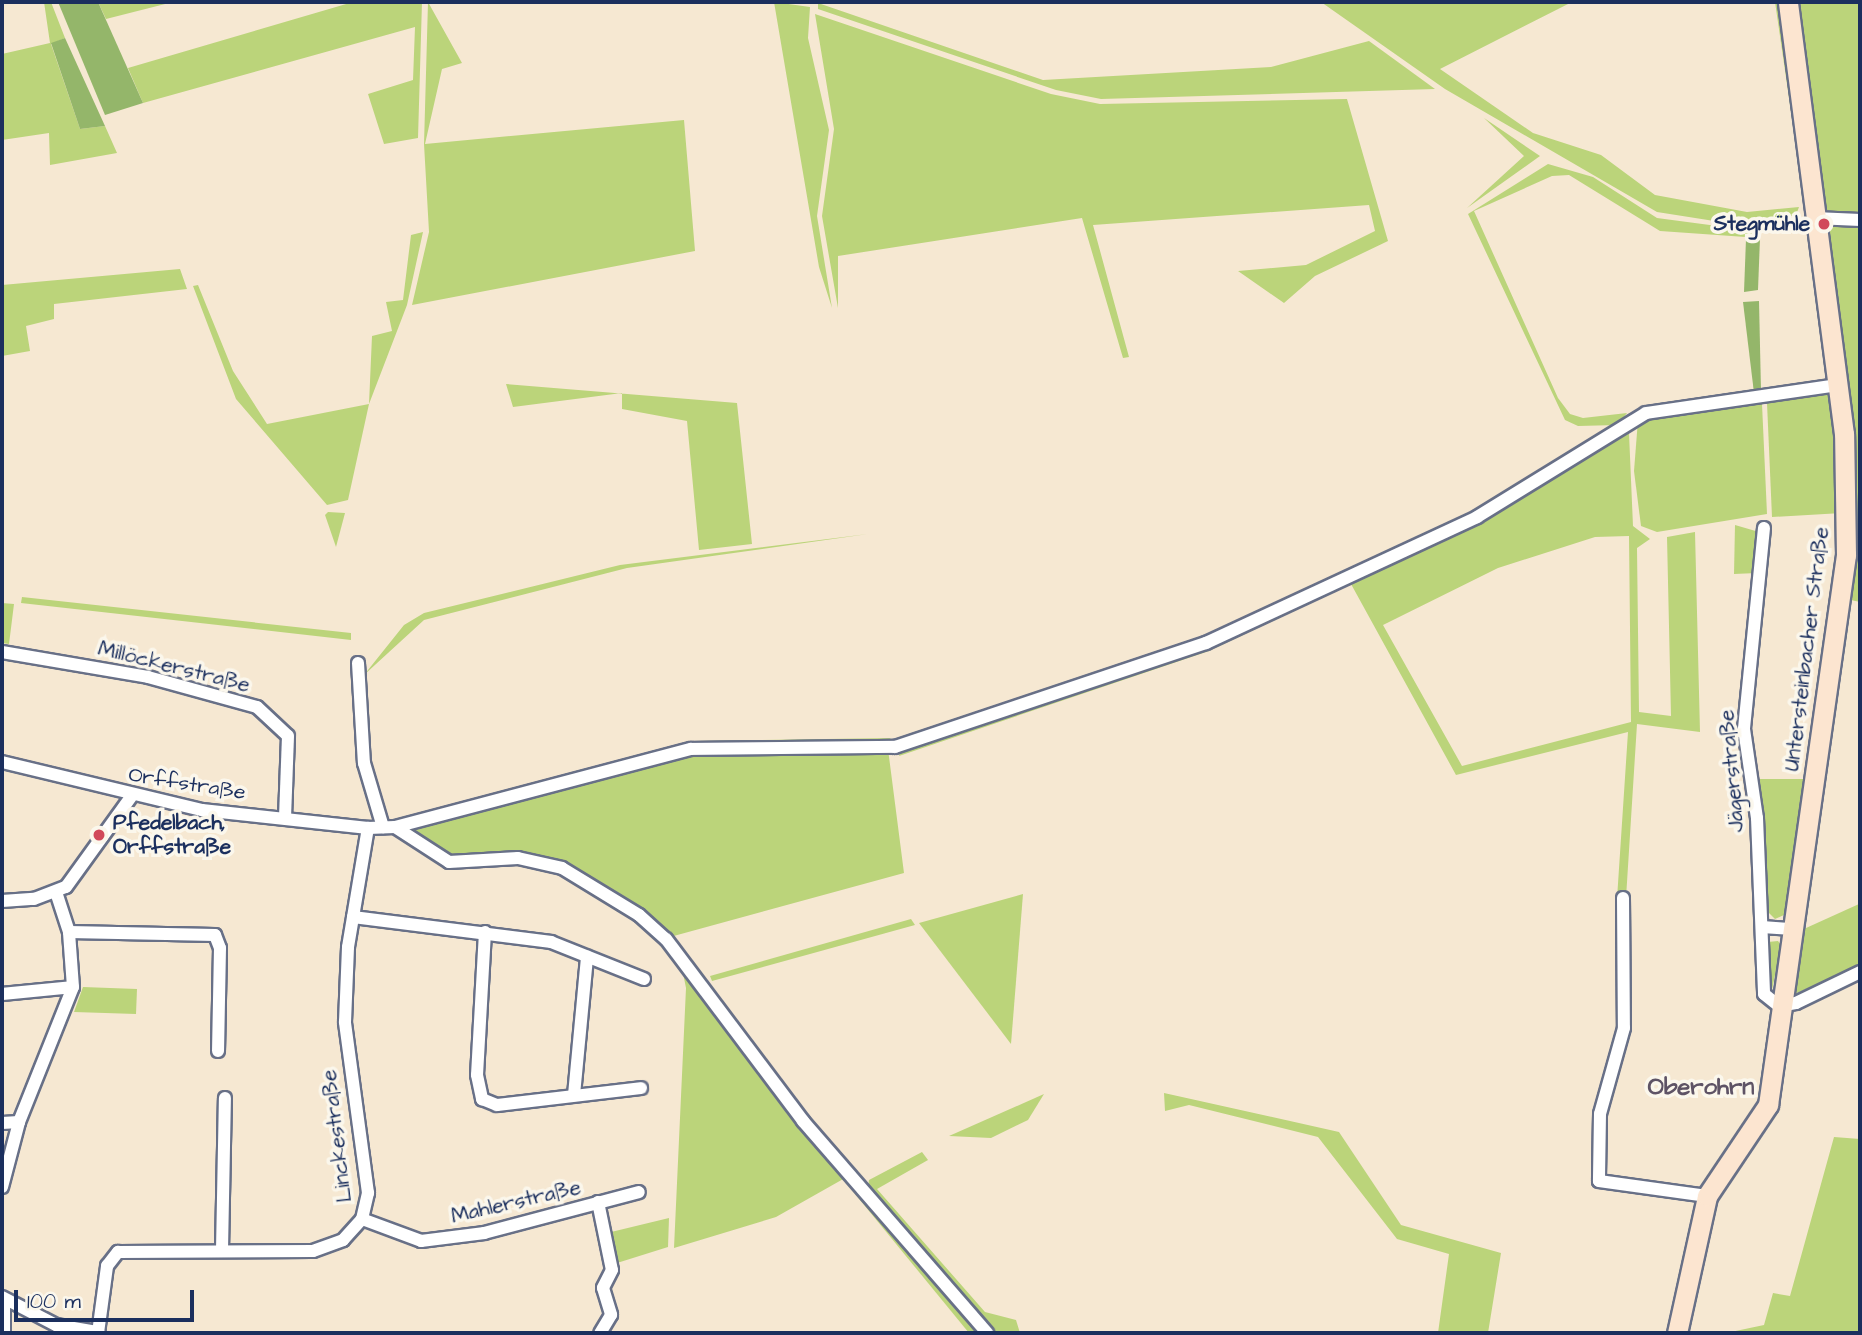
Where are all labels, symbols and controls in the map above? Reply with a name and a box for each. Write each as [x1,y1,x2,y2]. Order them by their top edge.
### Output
place label: Stegmühle [1714,211,1810,237]
marker: Stegmühle [1816,216,1832,232]
street label: Untersteinbacher Straße [1780,525,1834,773]
street label: Millöckerstraße [95,636,253,698]
street label: Jägerstraße [1714,709,1750,833]
street label: Orffstraße [127,762,247,806]
place label: Pfedelbach, Orffstraße [113,810,231,860]
marker: Pfedelbach, Orffstraße [91,827,107,843]
street label: Linckestraße [316,1068,358,1204]
district label: Oberohrn [1648,1074,1754,1102]
street label: Mahlerstraße [449,1175,583,1229]
scale bar [18,1276,198,1320]
text: 100 m [27,1287,81,1316]

